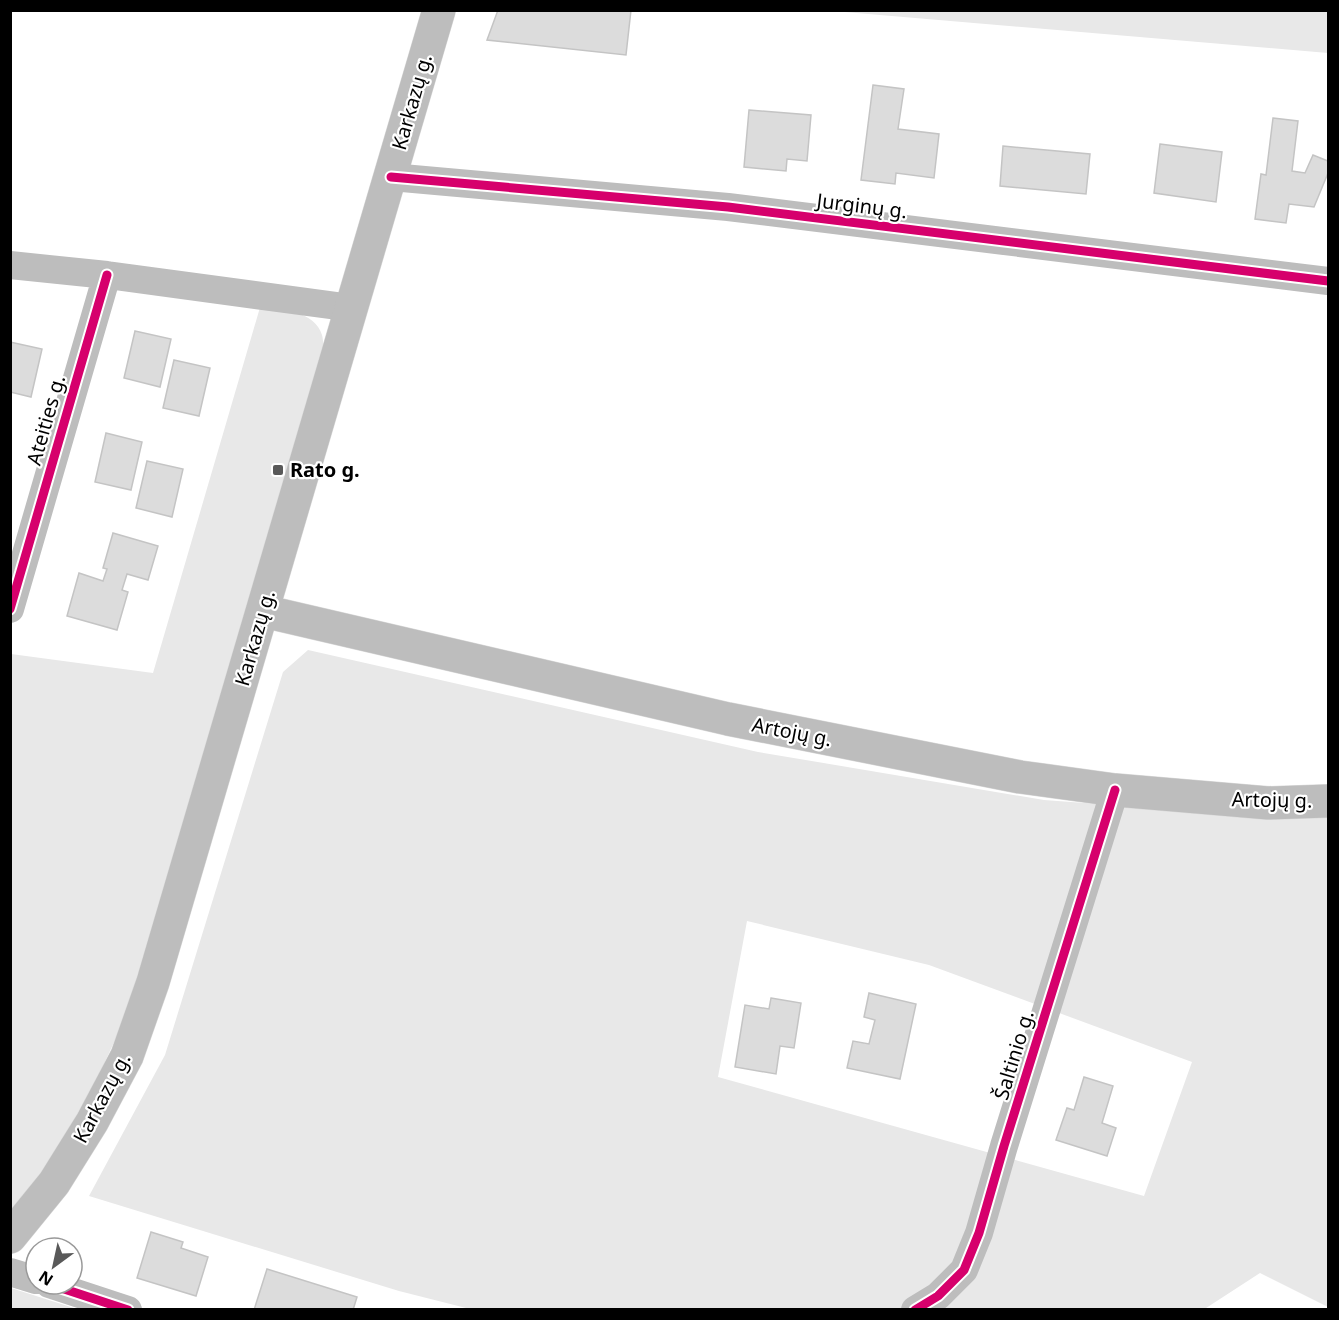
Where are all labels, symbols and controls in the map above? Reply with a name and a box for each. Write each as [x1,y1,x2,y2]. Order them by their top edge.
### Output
street label: Karkazų g. [385,51,438,153]
street label: Jurginų g. [813,186,909,224]
street label: Ateities g. [20,372,71,468]
place label: Rato g. [290,456,360,483]
marker: Rato g. [271,463,285,477]
street label: Karkazų g. [228,587,281,689]
street label: Artojų g. [750,711,834,752]
street label: Artojų g. [1231,785,1313,814]
street label: Šaltinio g. [987,1007,1040,1103]
street label: Karkazų g. [67,1048,137,1148]
north arrow [24,1236,84,1296]
text: N [34,1266,57,1291]

